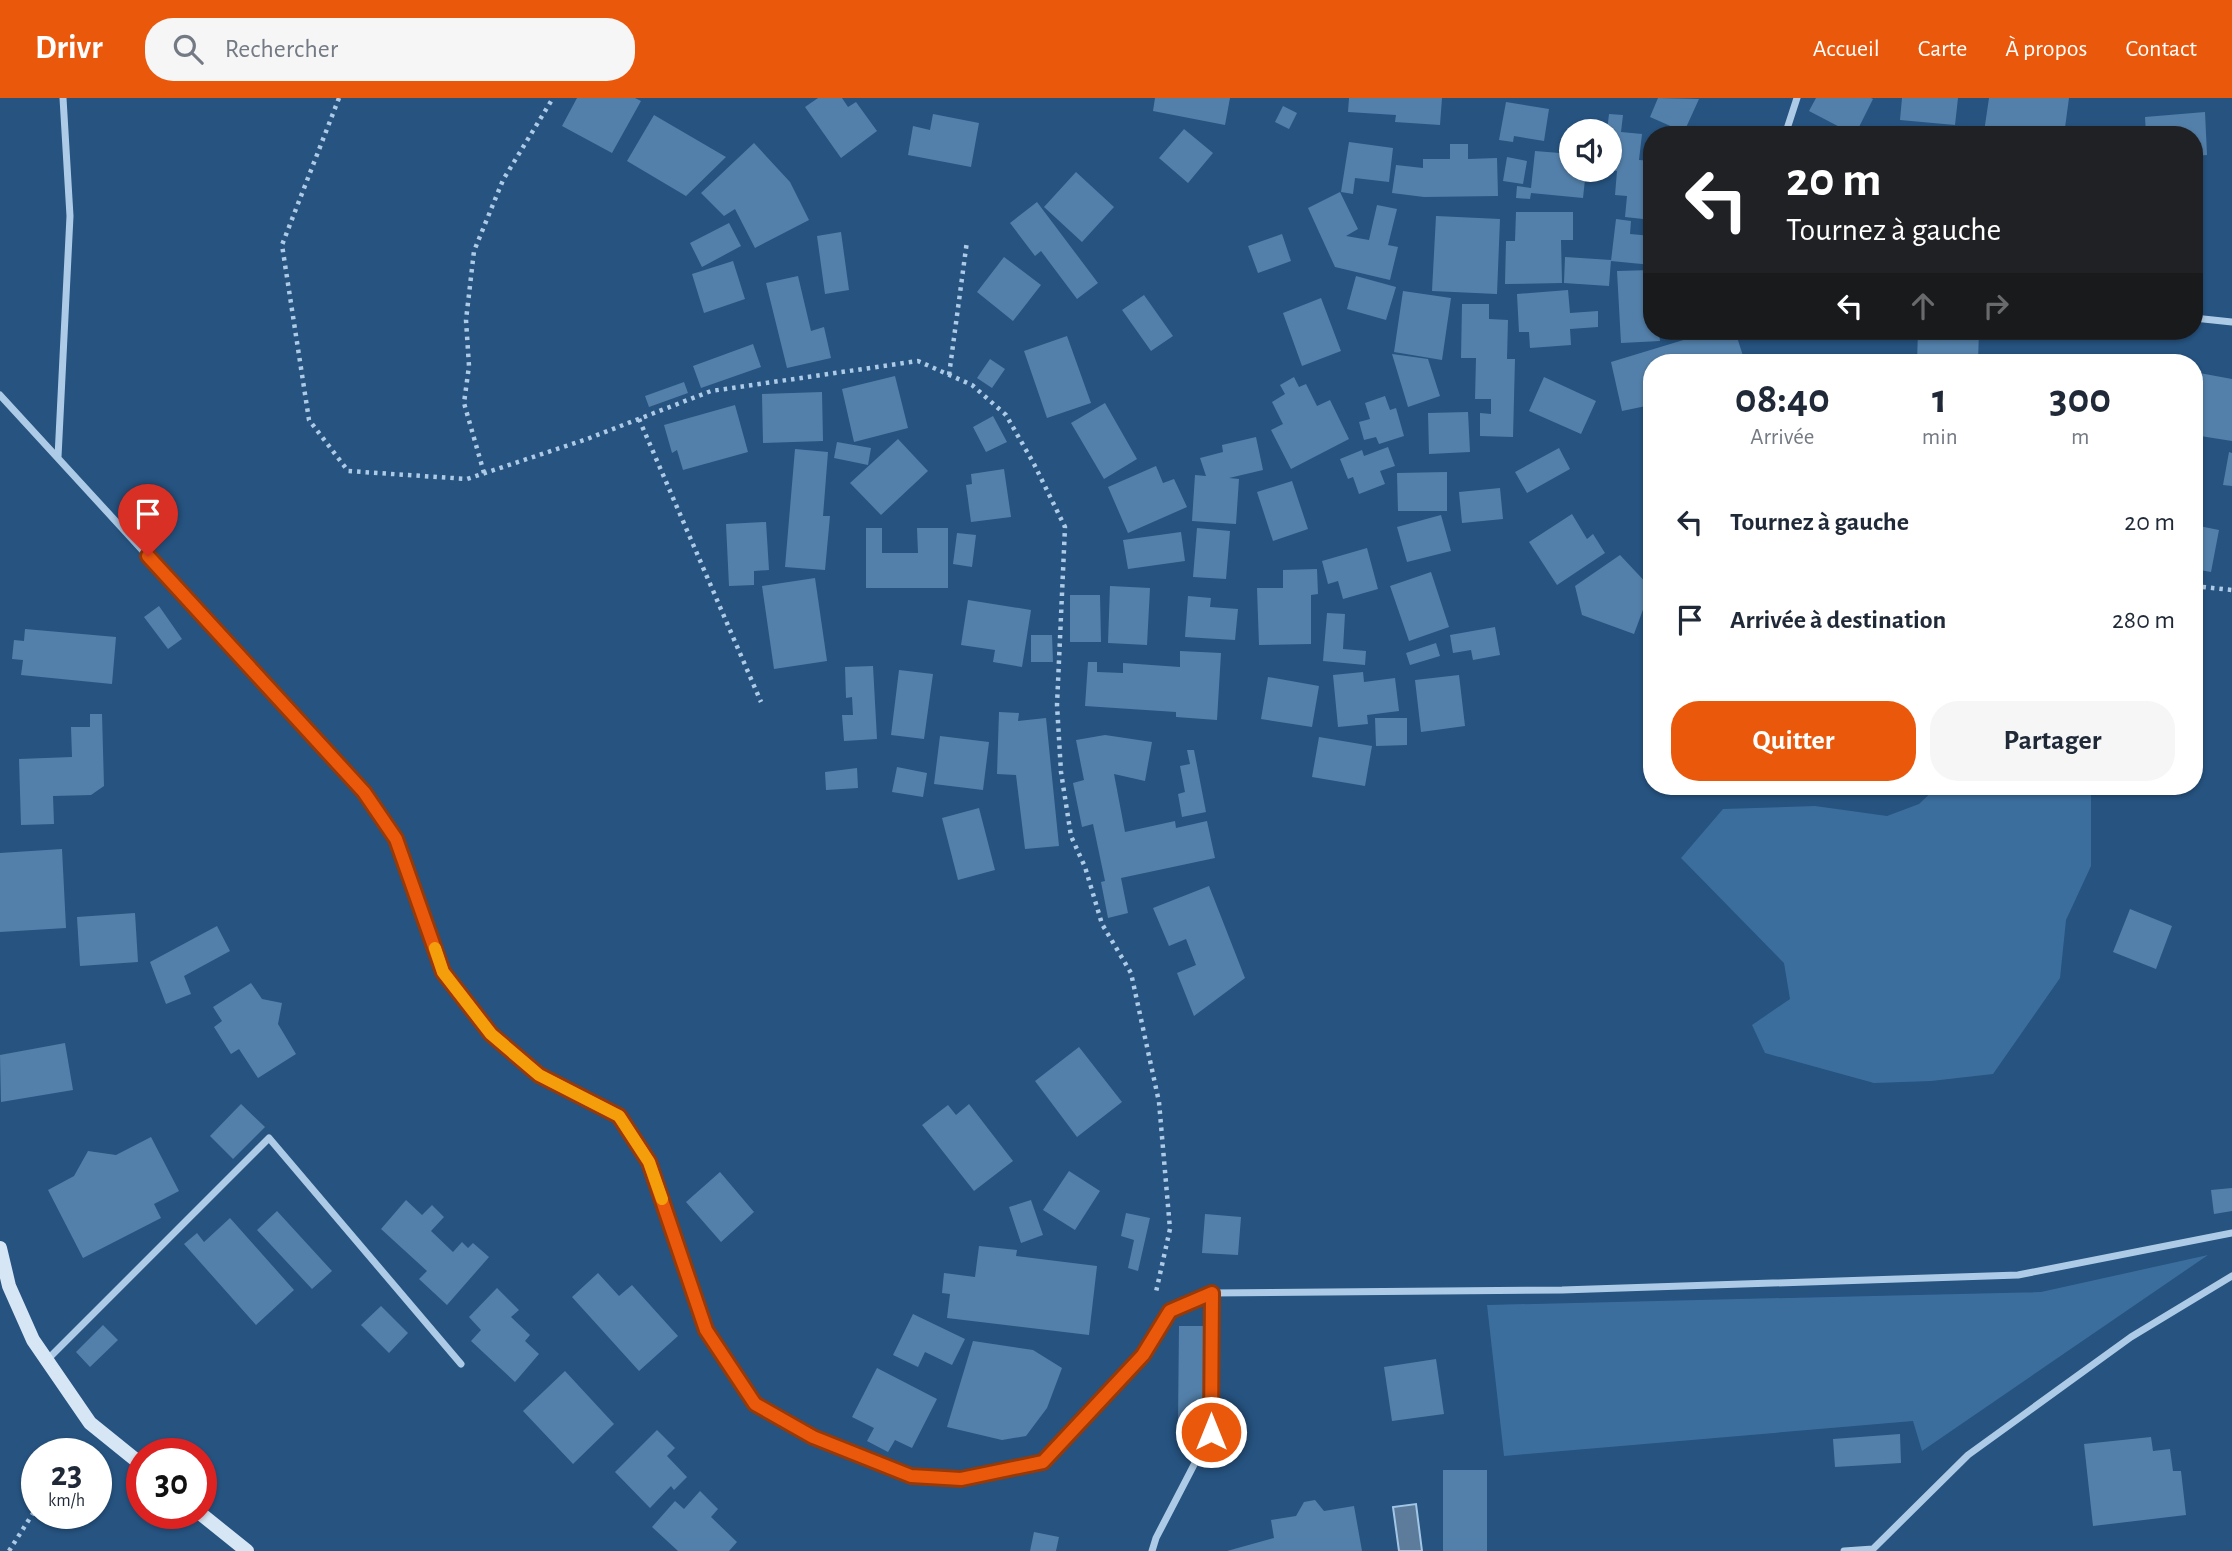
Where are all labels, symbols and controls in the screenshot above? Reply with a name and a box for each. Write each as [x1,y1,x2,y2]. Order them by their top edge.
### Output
search box [145,18,635,81]
icon: search [169,30,207,68]
text: Drivr [35,32,103,65]
text: Rechercher [225,36,338,62]
text: Accueil [1813,37,1880,61]
text: Carte [1918,37,1967,61]
text: À propos [2005,37,2087,61]
text: Contact [2125,37,2197,61]
map controls [1559,119,1622,182]
button: sound [1559,119,1622,182]
icon: left [1671,154,1762,245]
text: 20 m [1786,156,1882,205]
text: Tournez à gauche [1786,214,2001,246]
icon: left [1831,287,1869,325]
icon: ahead [1904,287,1942,325]
icon: right [1977,287,2015,325]
text: 08:40 [1735,378,1830,420]
text: 1 [1932,378,1947,420]
text: 300 [2049,378,2111,420]
text: Arrivée [1750,426,1814,449]
text: min [1922,426,1958,449]
text: m [2071,426,2090,449]
pin [118,484,178,556]
icon: arrive [129,495,167,533]
icon: left [1671,503,1709,541]
text: Tournez à gauche [1730,509,1909,535]
text: 20 m [2124,509,2175,535]
icon: arrive [1671,601,1709,639]
text: Arrivée à destination [1730,607,1946,633]
text: 280 m [2112,607,2175,633]
button: Quitter [1671,701,1916,781]
button: Partager [1930,701,2175,781]
position arrow [1174,1395,1248,1469]
speed limit sign: 30 [126,1438,217,1529]
text: 23 [51,1457,82,1492]
text: km/h [48,1492,85,1510]

